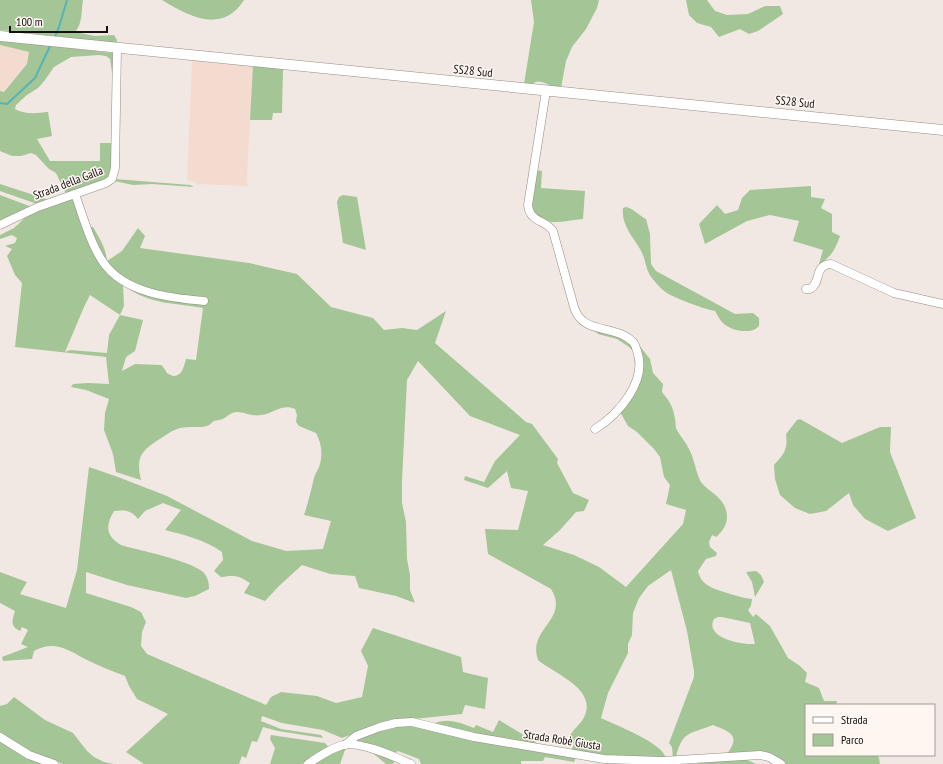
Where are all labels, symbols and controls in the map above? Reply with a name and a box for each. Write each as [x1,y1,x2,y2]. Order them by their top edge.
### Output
scale bar [10,8,107,34]
text: 100 m [16,14,43,29]
street label: SS28 Sud [453,61,493,80]
street label: SS28 Sud [775,92,815,111]
street label: Strada della Galla [31,162,105,203]
legend [805,704,935,756]
text: Strada [841,712,868,727]
street label: Strada Robè Giusta [522,726,602,753]
text: Parco [841,732,863,747]

